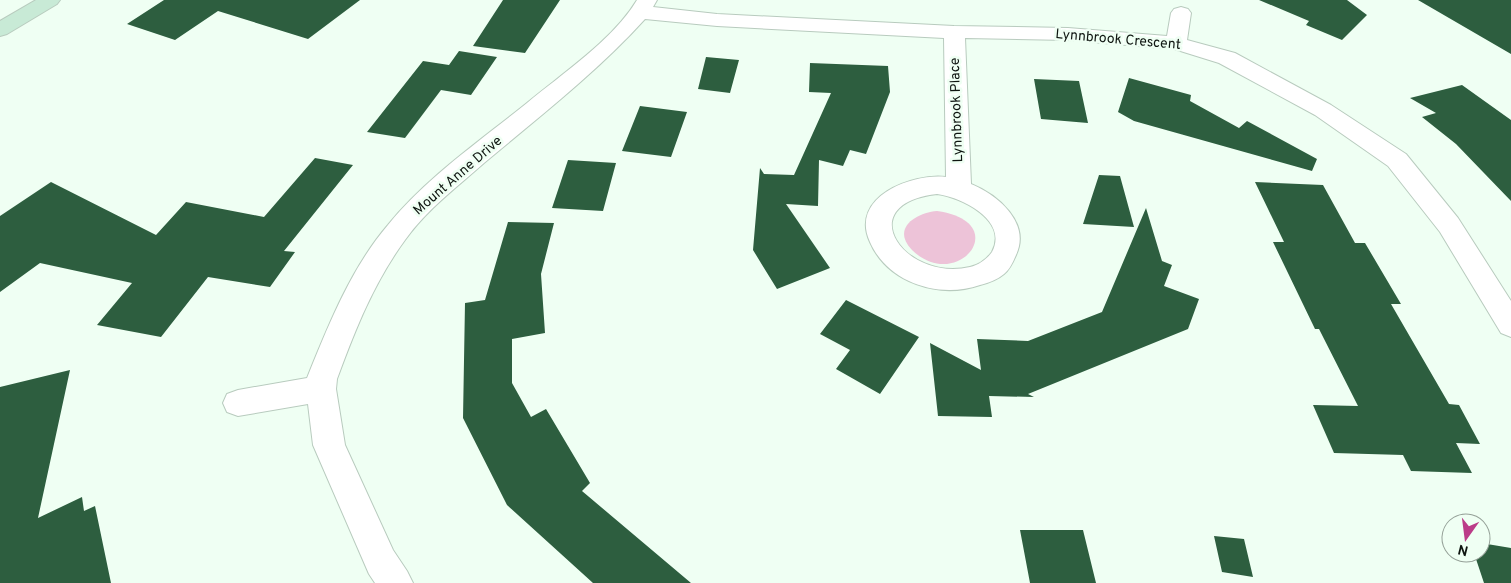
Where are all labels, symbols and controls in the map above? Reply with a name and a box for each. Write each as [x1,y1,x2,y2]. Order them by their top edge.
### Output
street label: Lynnbrook Crescent [1055,26,1181,54]
street label: Lynnbrook Place [947,57,967,163]
street label: Mount Anne Drive [410,133,506,219]
north arrow [1441,513,1491,563]
text: N [1456,540,1470,559]

